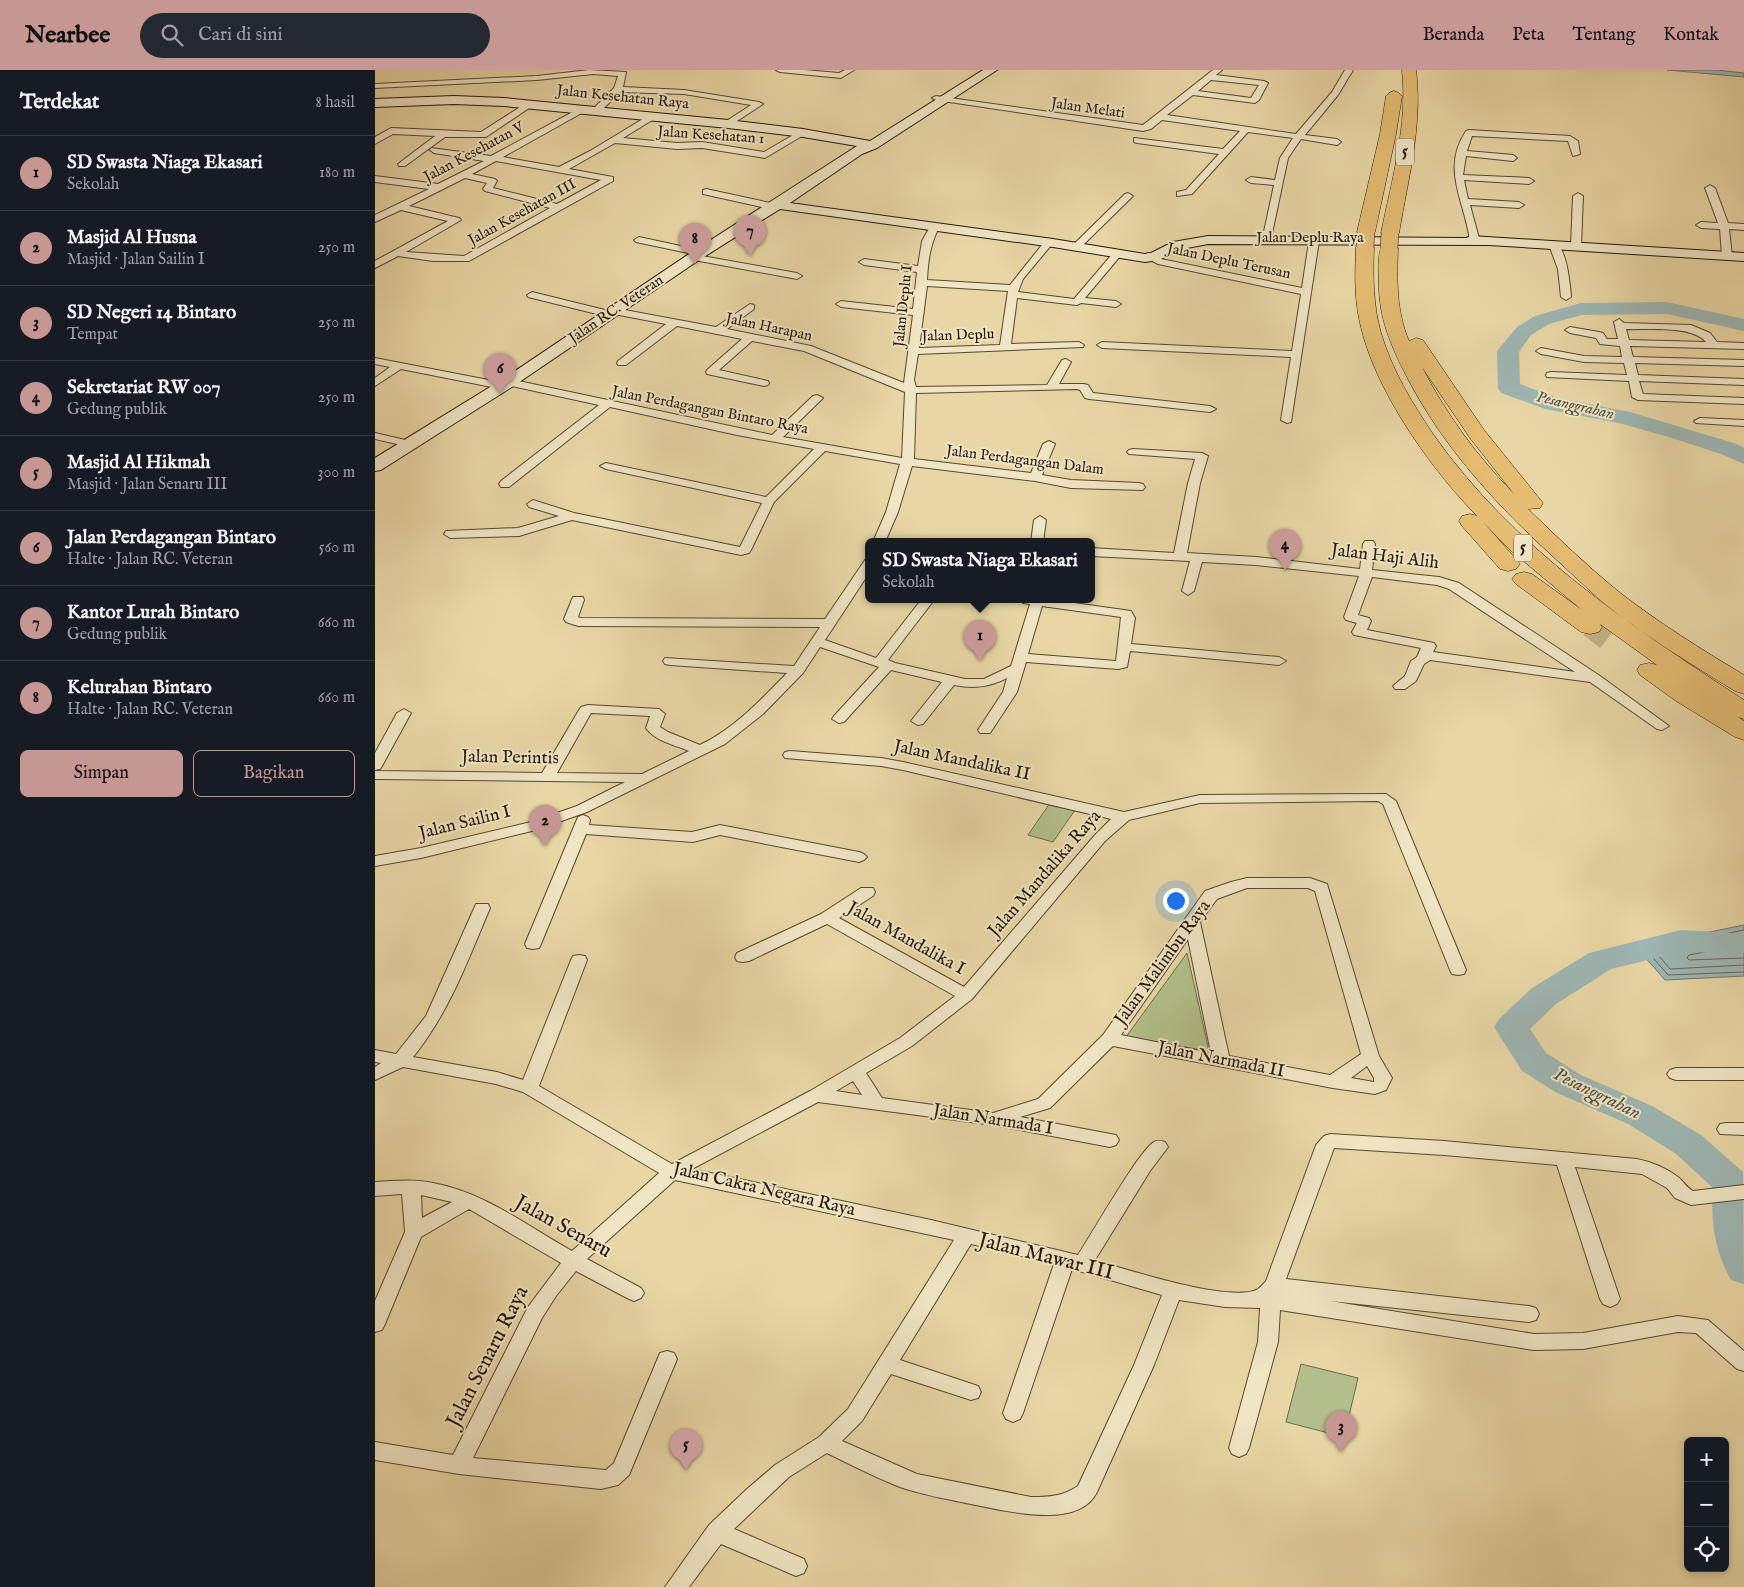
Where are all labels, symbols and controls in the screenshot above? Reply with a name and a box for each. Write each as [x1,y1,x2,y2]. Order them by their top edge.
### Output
search box [140,13,490,58]
text: Nearbee [25,20,110,51]
icon: search [158,21,186,49]
text: Cari di sini [198,23,283,47]
text: Beranda [1423,24,1484,47]
text: Peta [1512,24,1545,47]
text: Tentang [1573,24,1635,47]
text: Kontak [1663,24,1719,47]
street label: Jalan Kesehatan Raya [554,80,690,113]
text: Terdekat [20,89,99,116]
text: 8 hasil [316,93,355,113]
street label: Jalan Melati [1048,93,1126,123]
street label: Jalan Kesehatan V [419,117,529,187]
street label: Jalan Kesehatan 1 [655,122,765,148]
road number: 5 [1396,138,1414,165]
text: SD Swasta Niaga Ekasari [67,151,263,175]
text: 1 [33,163,39,183]
text: 180 m [319,163,355,183]
street label: Jalan Kesehatan III [463,174,580,251]
text: Sekolah [67,175,119,195]
pin: 7 [734,215,766,256]
pin: 8 [679,223,711,264]
text: Masjid Al Husna [67,226,197,250]
street label: Jalan Deplu Raya [1254,228,1364,247]
text: 2 [32,238,40,258]
text: 250 m [318,238,355,258]
street label: Jalan Deplu Terusan [1164,238,1292,283]
text: Masjid · Jalan Sailin I [67,250,205,270]
street label: Jalan Deplu I [889,263,917,350]
street label: Jalan RC. Veteran [563,270,667,349]
text: SD Negeri 14 Bintaro [67,301,236,325]
street label: Jalan Harapan [722,308,814,345]
text: 3 [33,313,39,333]
text: 250 m [318,313,355,333]
street label: Jalan Deplu [919,324,995,346]
text: Tempat [67,325,118,345]
pin: 6 [484,353,516,394]
text: Sekretariat RW 007 [67,376,220,400]
street label: Jalan Perdagangan Bintaro Raya [608,381,810,438]
water label: Pesanggrahan [1534,387,1616,425]
text: 4 [32,388,40,408]
text: 250 m [318,388,355,408]
text: Gedung publik [67,400,167,420]
street label: Jalan Perdagangan Dalam [943,441,1105,479]
text: Masjid Al Hikmah [67,451,210,475]
text: 5 [33,463,39,483]
text: 300 m [317,463,355,483]
text: Masjid · Jalan Senaru III [67,475,227,495]
text: Jalan Perdagangan Bintaro [67,526,276,550]
pin: 4 [1269,529,1301,570]
road number: 5 [1514,534,1532,562]
text: 6 [33,538,39,558]
text: 560 m [319,538,355,558]
popup [865,538,1095,603]
street label: Jalan Haji Alih [1328,539,1441,575]
text: SD Swasta Niaga Ekasari [882,549,1078,573]
text: Halte · Jalan RC. Veteran [67,550,233,570]
text: Sekolah [882,573,935,593]
text: Kantor Lurah Bintaro [67,601,239,625]
text: 7 [32,613,40,633]
text: 660 m [318,613,355,633]
pin: 1 [964,620,996,661]
text: Gedung publik [67,625,167,645]
text: Kelurahan Bintaro [67,676,212,700]
text: 8 [33,688,39,708]
text: 660 m [318,688,355,708]
text: Halte · Jalan RC. Veteran [67,700,233,720]
street label: Jalan Mandalika II [890,735,1033,787]
street label: Jalan Perintis [459,746,559,770]
button: Simpan [20,750,183,797]
button: Bagikan [193,750,355,797]
street label: Jalan Sailin I [415,800,513,846]
pin: 2 [529,805,561,846]
street label: Jalan Mandalika Raya [982,805,1107,944]
your location [1163,888,1189,914]
street label: Jalan Mandalika I [841,896,969,981]
street label: Jalan Malimbu Raya [1109,896,1216,1032]
street label: Jalan Narmada II [1154,1036,1287,1084]
water label: Pesanggrahan [1549,1063,1645,1125]
street label: Jalan Narmada I [929,1099,1055,1141]
street label: Jalan Cakra Negara Raya [669,1157,858,1222]
street label: Jalan Senaru [508,1188,616,1265]
street label: Jalan Mawar III [974,1227,1116,1287]
street label: Jalan Senaru Raya [440,1281,536,1434]
pin: 3 [1325,1411,1357,1452]
pin: 5 [670,1429,702,1470]
map controls [1684,1437,1729,1572]
button: + [1684,1437,1729,1482]
button: − [1684,1482,1729,1527]
button: locate [1684,1527,1729,1572]

